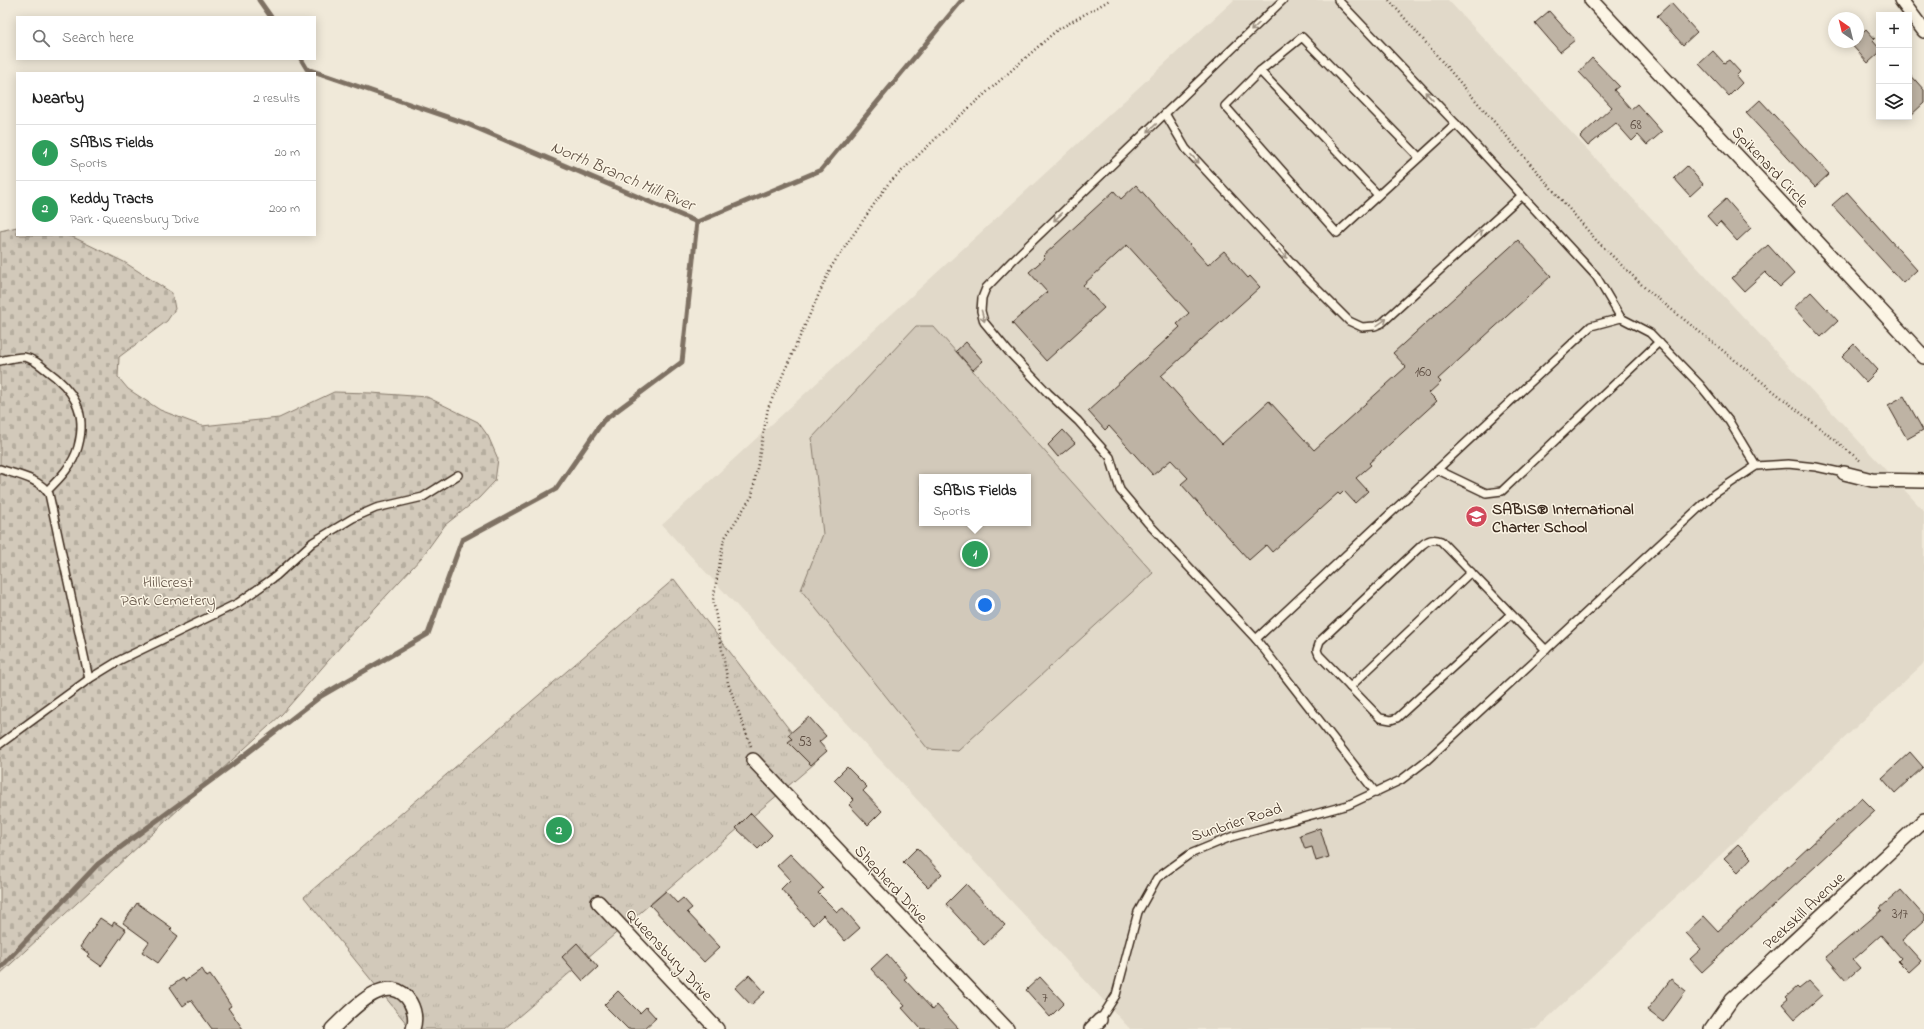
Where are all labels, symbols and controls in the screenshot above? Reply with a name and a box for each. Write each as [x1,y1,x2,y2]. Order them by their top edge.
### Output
north arrow [1828,12,1864,48]
map controls [1876,12,1912,120]
button: + [1876,12,1912,48]
search box [16,16,316,60]
one-way arrow [1250,22,1260,32]
icon: search [30,27,52,49]
text: Search here [62,27,134,49]
button: − [1876,48,1912,84]
button: layers [1876,84,1912,120]
text: Nearby [32,86,84,111]
text: 2 results [253,89,300,108]
one-way arrow [1425,91,1434,101]
house number: 68 [1630,115,1642,136]
street label: Spikenard Circle [1725,121,1814,214]
one-way arrow [1147,123,1157,133]
text: SABIS Fields [70,132,154,154]
water label: North Branch Mill River [547,135,700,219]
text: 1 [43,143,47,162]
text: 20 m [275,143,300,162]
one-way arrow [1190,153,1199,163]
text: Sports [70,154,107,173]
text: Keddy Tracts [70,188,154,210]
text: 2 [42,199,48,218]
text: 200 m [269,199,300,218]
text: Park · Queensbury Drive [70,210,199,229]
one-way arrow [1053,213,1063,222]
one-way arrow [1473,229,1483,239]
one-way arrow [1278,249,1288,259]
one-way arrow [980,309,987,322]
one-way arrow [1376,318,1387,326]
house number: 160 [1415,362,1431,383]
popup [919,474,1031,526]
text: SABIS Fields [933,480,1017,502]
place label: SABIS® International Charter School [1492,498,1634,540]
text: Sports [933,502,970,521]
school or university icon: SABIS® International Charter School [1463,504,1489,530]
pin: 1 [962,539,988,569]
park label: Hillcrest Park Cemetery [121,571,216,613]
your location [975,595,995,615]
house number: 53 [798,732,812,753]
street label: Sunbrier Road [1188,797,1285,849]
pin: 2 [546,815,572,845]
street label: Shepherd Drive [848,840,934,929]
street label: Peekskill Avenue [1758,866,1852,956]
street label: Queensbury Drive [619,904,718,1008]
house number: 317 [1892,904,1908,925]
house number: 7 [1042,988,1048,1009]

